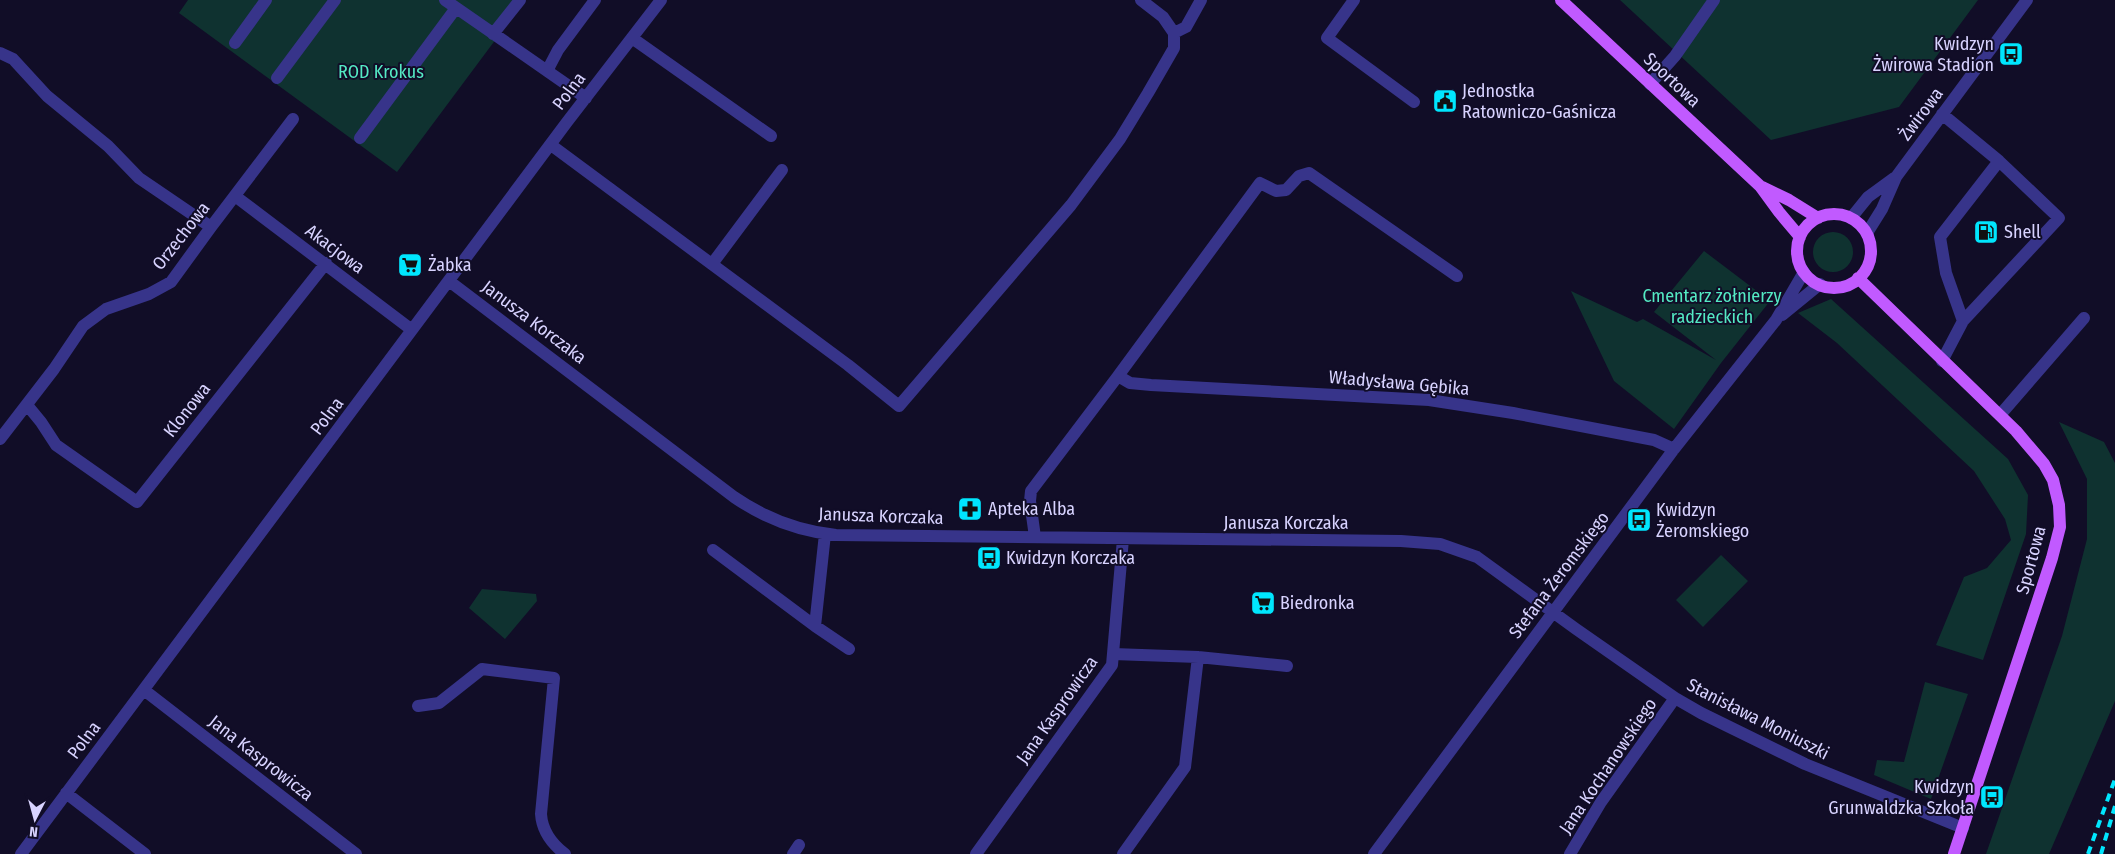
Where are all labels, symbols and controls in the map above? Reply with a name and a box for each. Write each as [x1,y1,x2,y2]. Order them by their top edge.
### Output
place label: Kwidzyn Żwirowa Stadion [1873,33,1994,76]
bus stop icon: Kwidzyn Żwirowa Stadion [1998,41,2024,67]
street label: Sportowa [1639,48,1705,112]
park label: ROD Krokus [338,61,424,83]
street label: Polna [548,68,590,114]
place label: Jednostka Ratowniczo-Gaśnicza [1462,80,1616,123]
street label: Żwirowa [1894,83,1948,145]
public building icon: Jednostka Ratowniczo-Gaśnicza [1432,88,1458,114]
street label: Orzechowa [148,197,214,274]
fuel station icon: Shell [1973,219,1999,245]
street label: Akacjowa [301,220,369,278]
place label: Shell [2004,221,2041,243]
supermarket icon: Żabka [397,252,423,278]
place label: Żabka [428,254,472,276]
street label: Janusza Korczaka [477,276,591,369]
park label: Cmentarz żołnierzy radzieckich [1643,285,1781,328]
street label: Władysława Gębika [1328,366,1470,400]
street label: Klonowa [159,378,215,442]
street label: Polna [306,393,348,439]
pharmacy icon: Apteka Alba [957,496,983,522]
place label: Apteka Alba [988,498,1075,520]
place label: Kwidzyn Żeromskiego [1656,499,1749,542]
street label: Janusza Korczaka [818,503,944,529]
street label: Stefana Żeromskiego [1504,507,1614,643]
bus stop icon: Kwidzyn Żeromskiego [1626,507,1652,533]
street label: Janusza Korczaka [1223,512,1349,534]
street label: Sportowa [2011,523,2051,597]
bus stop icon: Kwidzyn Korczaka [976,545,1002,571]
place label: Kwidzyn Korczaka [1006,547,1135,569]
supermarket icon: Biedronka [1250,590,1276,616]
place label: Biedronka [1280,592,1355,614]
street label: Jana Kasprowicza [1012,652,1102,768]
street label: Stanisława Moniuszki [1683,674,1833,764]
street label: Jana Kochanowskiego [1554,694,1662,838]
street label: Jana Kasprowicza [204,710,318,806]
street label: Polna [63,717,105,763]
place label: Kwidzyn Grunwaldzka Szkoła [1828,776,1974,819]
bus stop icon: Kwidzyn Grunwaldzka Szkoła [1979,784,2005,810]
north arrow [10,794,60,844]
text: N [29,823,39,840]

